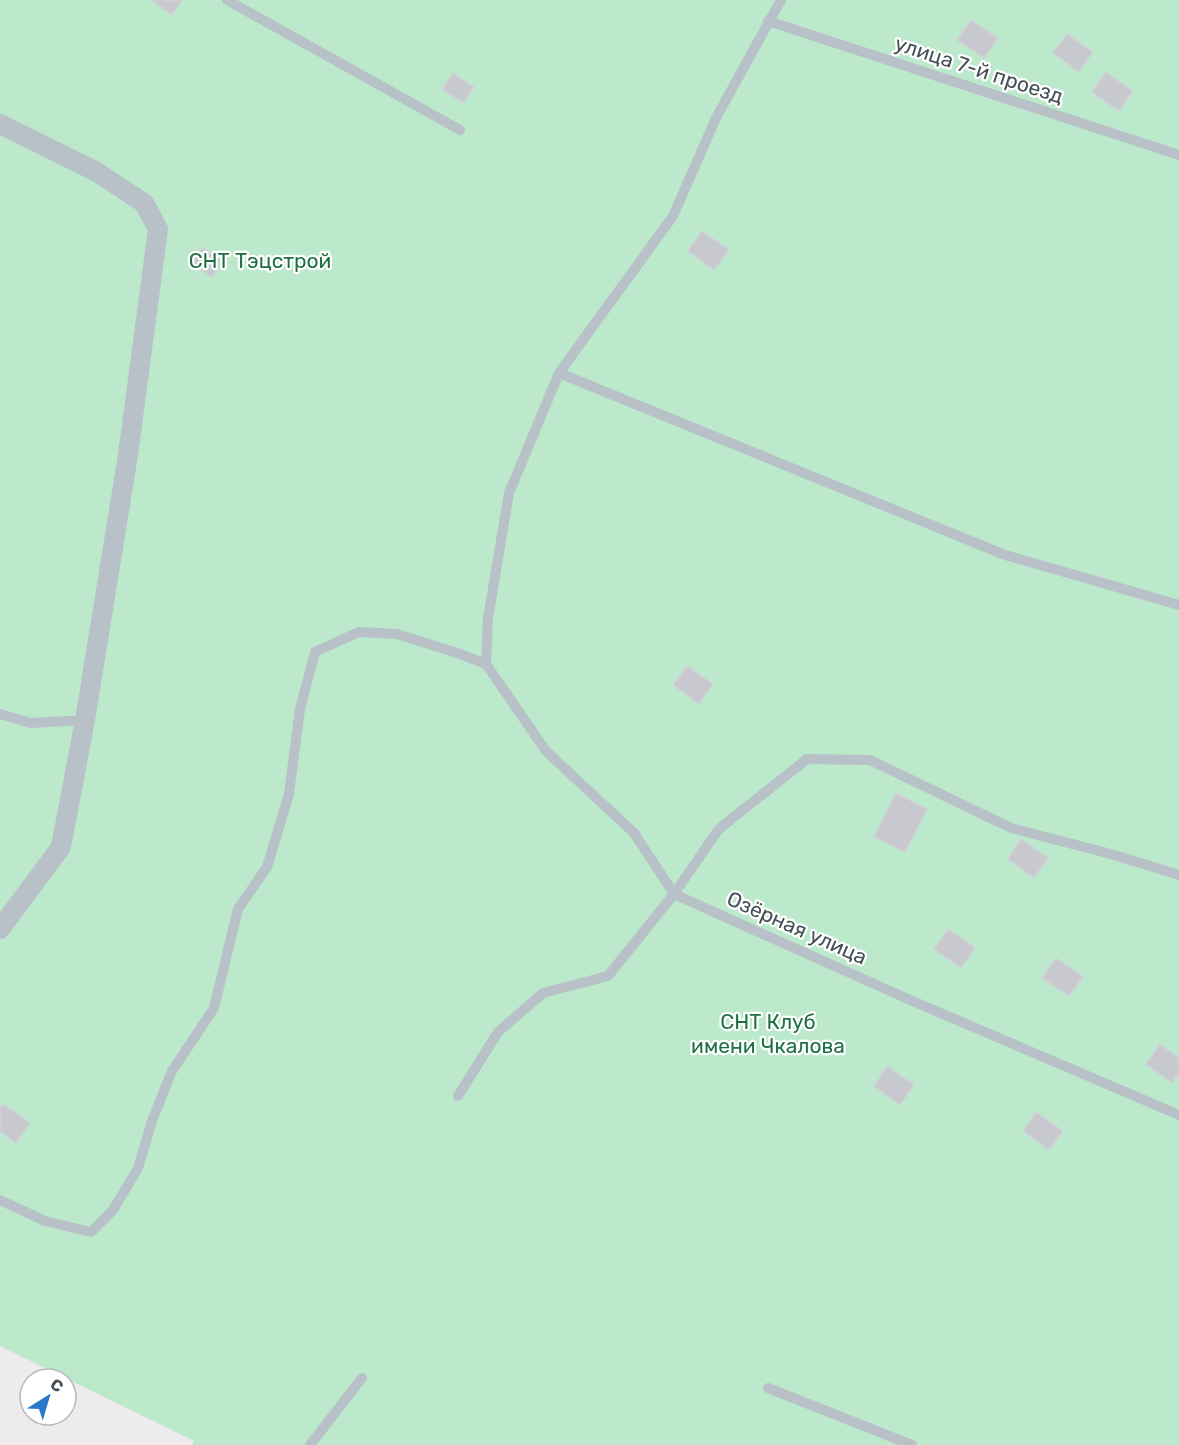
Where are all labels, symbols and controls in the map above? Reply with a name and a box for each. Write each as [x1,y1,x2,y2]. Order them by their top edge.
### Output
street label: улица 7-й проезд [892,30,1067,109]
park label: СНТ Тэцстрой [189,248,331,273]
street label: Озёрная улица [723,885,871,970]
park label: СНТ Клуб имени Чкалова [691,1009,845,1058]
north arrow [18,1367,78,1427]
text: С [47,1374,67,1396]

